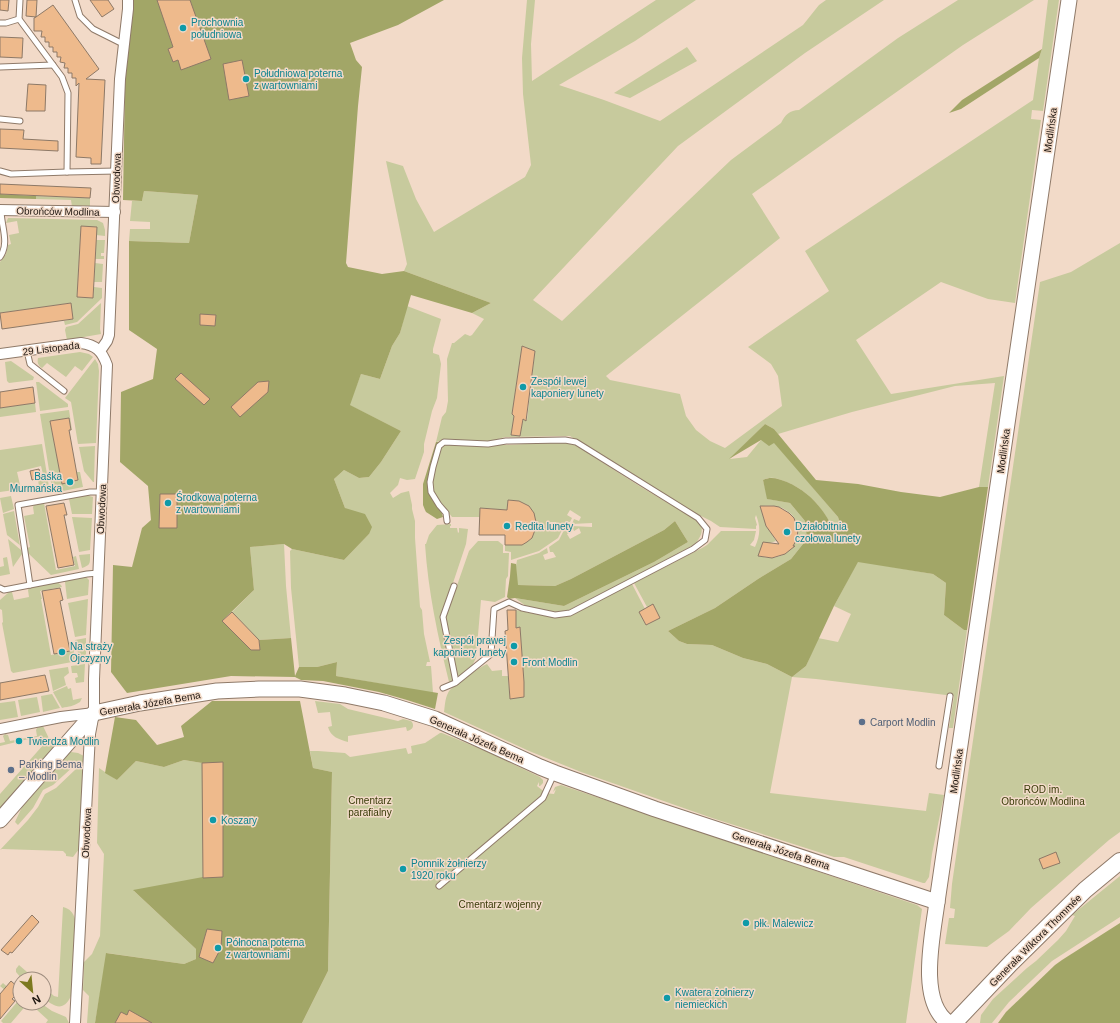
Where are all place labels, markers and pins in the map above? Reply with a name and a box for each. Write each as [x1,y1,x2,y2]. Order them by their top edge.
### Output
place label: Prochownia południowa [191,17,244,40]
marker: Prochownia południowa [178,23,188,33]
place label: Południowa poterna z wartowniami [254,68,343,91]
marker: Południowa poterna z wartowniami [241,74,251,84]
place label: Zespół lewej kaponiery lunety [531,376,604,399]
marker: Zespół lewej kaponiery lunety [518,382,528,392]
place label: Baśka Murmańska [10,471,62,494]
marker: Baśka Murmańska [65,477,75,487]
place label: Środkowa poterna z wartowniami [176,491,258,515]
marker: Środkowa poterna z wartowniami [163,498,173,508]
marker: Redita lunety [502,521,512,531]
place label: Redita lunety [515,521,573,532]
place label: Działobitnia czołowa lunety [795,521,861,544]
marker: Działobitnia czołowa lunety [782,527,792,537]
place label: Zespół prawej kaponiery lunety [433,635,506,658]
place label: Na straży Ojczyzny [70,641,112,664]
marker: Zespół prawej kaponiery lunety [509,641,519,651]
marker: Na straży Ojczyzny [57,647,67,657]
marker: Front Modlin [509,657,519,667]
place label: Front Modlin [522,657,578,668]
marker: Carport Modlin [857,717,867,727]
place label: Carport Modlin [870,717,936,728]
marker: Twierdza Modlin [14,736,24,746]
place label: Twierdza Modlin [27,736,99,747]
place label: Parking Bema – Modlin [19,759,82,782]
marker: Parking Bema – Modlin [6,765,16,775]
marker: Koszary [208,815,218,825]
place label: Koszary [221,815,257,826]
place label: Pomnik żołnierzy 1920 roku [411,858,487,881]
marker: Pomnik żołnierzy 1920 roku [398,864,408,874]
marker: płk. Malewicz [741,918,751,928]
place label: płk. Malewicz [754,918,813,929]
place label: Północna poterna z wartowniami [226,937,305,960]
marker: Północna poterna z wartowniami [213,943,223,953]
place label: Kwatera żołnierzy niemieckich [675,987,754,1010]
marker: Kwatera żołnierzy niemieckich [662,993,672,1003]

